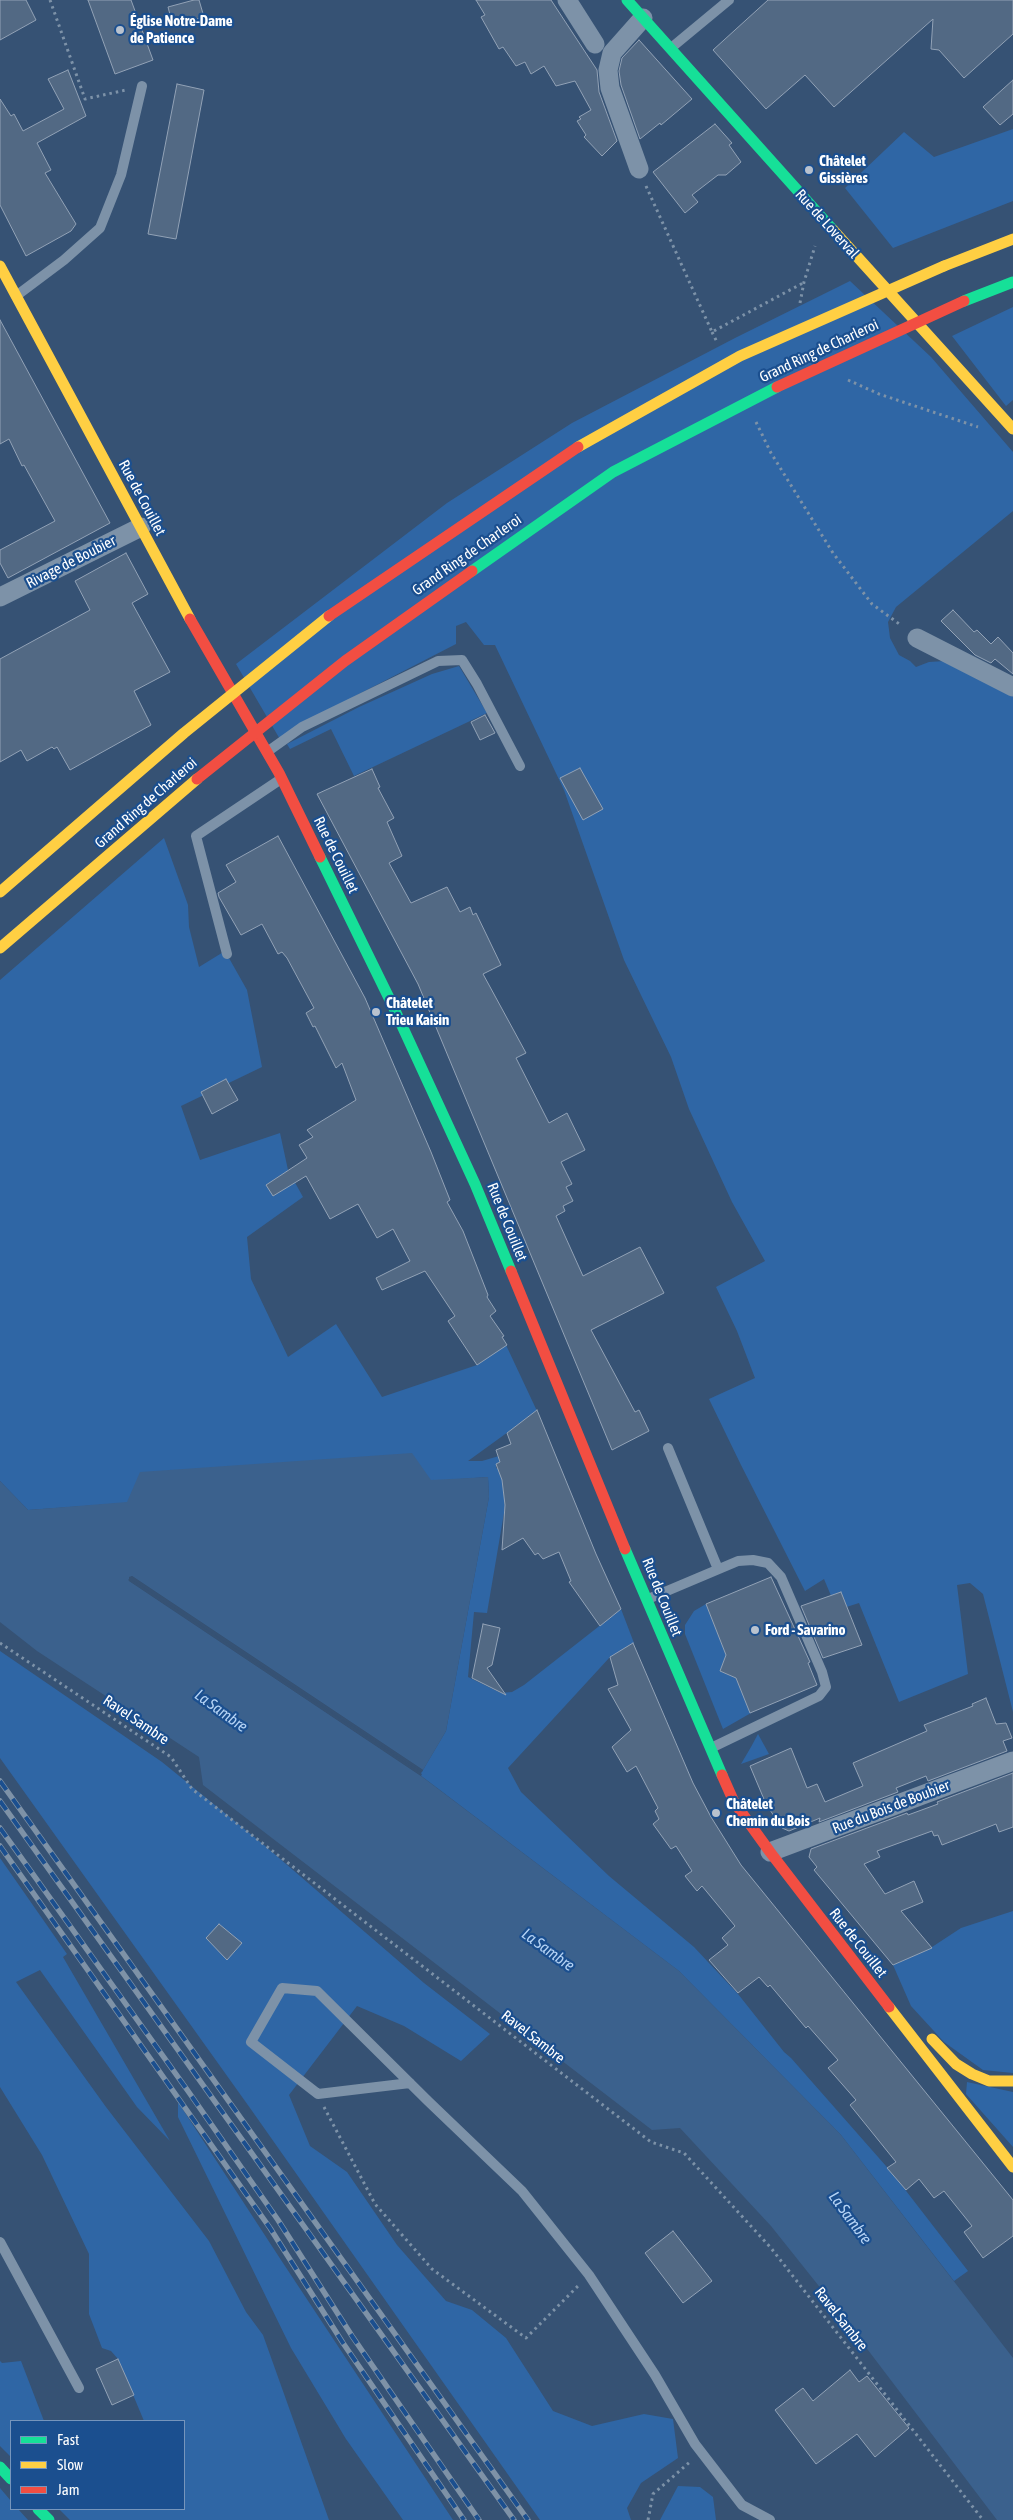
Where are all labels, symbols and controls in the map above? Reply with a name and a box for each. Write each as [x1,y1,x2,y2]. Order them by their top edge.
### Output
place label: Église Notre-Dame de Patience [130,12,233,47]
marker: Église Notre-Dame de Patience [114,24,126,36]
place label: Châtelet Gissières [819,152,868,187]
marker: Châtelet Gissières [803,164,815,176]
street label: Rue de Loverval [791,186,863,262]
street label: Grand Ring de Charleroi [757,316,881,386]
street label: Rue de Couillet [115,457,169,539]
street label: Grand Ring de Charleroi [409,511,525,599]
street label: Rivage de Boubier [23,532,119,592]
street label: Grand Ring de Charleroi [91,754,201,852]
street label: Rue de Couillet [310,814,362,896]
place label: Châtelet Trieu Kaisin [386,994,449,1029]
marker: Châtelet Trieu Kaisin [370,1006,382,1018]
street label: Rue de Couillet [483,1180,531,1264]
street label: Rue de Couillet [638,1555,686,1639]
place label: Ford - Savarino [765,1621,846,1639]
marker: Ford - Savarino [749,1624,761,1636]
water label: La Sambre [191,1685,251,1737]
street label: Ravel Sambre [100,1691,172,1749]
street label: Rue du Bois de Boubier [830,1776,952,1838]
place label: Châtelet Chemin du Bois [726,1795,810,1830]
marker: Châtelet Chemin du Bois [710,1807,722,1819]
street label: Rue de Couillet [825,1905,891,1981]
water label: La Sambre [518,1924,578,1976]
street label: Ravel Sambre [498,2007,568,2067]
water label: La Sambre [824,2188,876,2248]
street label: Ravel Sambre [811,2284,871,2354]
legend [10,2420,185,2510]
text: Fast [57,2431,79,2448]
text: Slow [57,2456,83,2473]
text: Jam [57,2481,80,2498]

